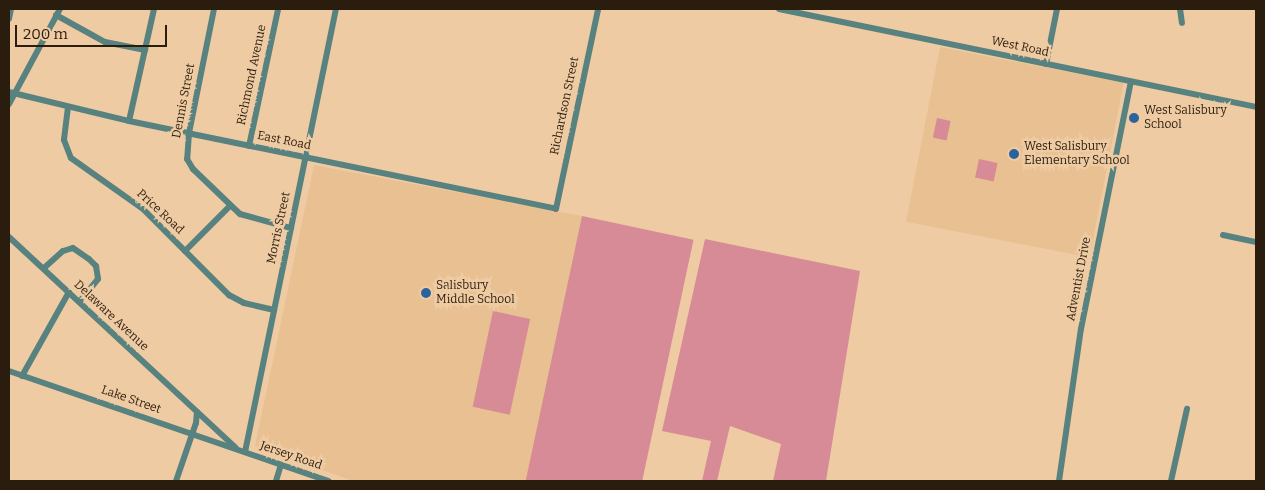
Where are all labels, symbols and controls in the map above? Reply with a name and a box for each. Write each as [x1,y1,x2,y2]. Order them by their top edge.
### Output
scale bar [18,15,170,47]
street label: Richmond Avenue [234,23,270,127]
text: 200 m [23,25,68,43]
street label: West Road [990,34,1050,60]
street label: Richardson Street [548,56,582,156]
street label: Dennis Street [170,62,198,140]
place label: West Salisbury School [1144,104,1227,132]
marker: West Salisbury School [1128,112,1140,124]
street label: East Road [256,129,312,153]
place label: West Salisbury Elementary School [1024,140,1130,168]
marker: West Salisbury Elementary School [1008,148,1020,160]
street label: Price Road [134,187,186,237]
street label: Morris Street [264,191,294,265]
street label: Adventist Drive [1064,236,1094,322]
street label: Delaware Avenue [71,278,151,354]
place label: Salisbury Middle School [436,279,515,307]
marker: Salisbury Middle School [420,287,432,299]
street label: Lake Street [99,383,163,417]
street label: Jersey Road [258,439,324,473]

